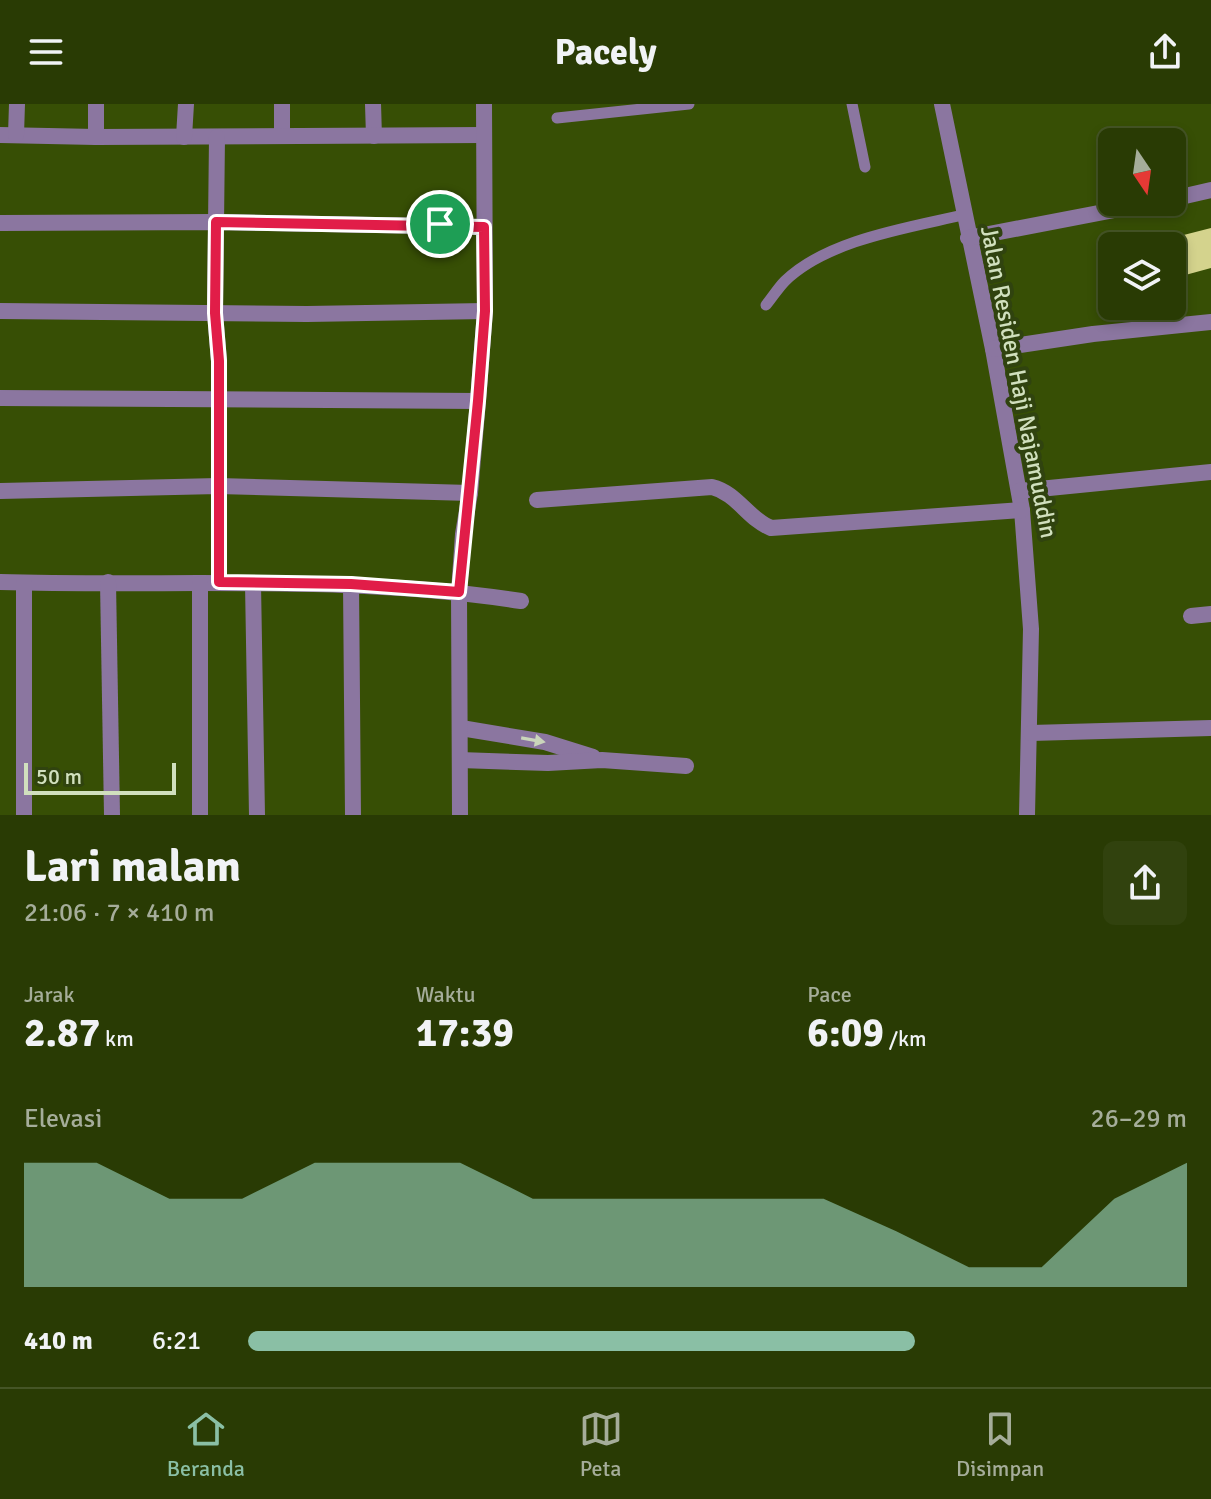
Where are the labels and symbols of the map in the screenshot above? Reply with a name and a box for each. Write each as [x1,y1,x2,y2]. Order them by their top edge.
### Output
north arrow [1098,128,1186,216]
pin [406,190,474,258]
street label: Jalan Residen Haji Najamuddin [974,223,1064,541]
one-way arrow [520,734,545,747]
scale bar [24,759,176,795]

